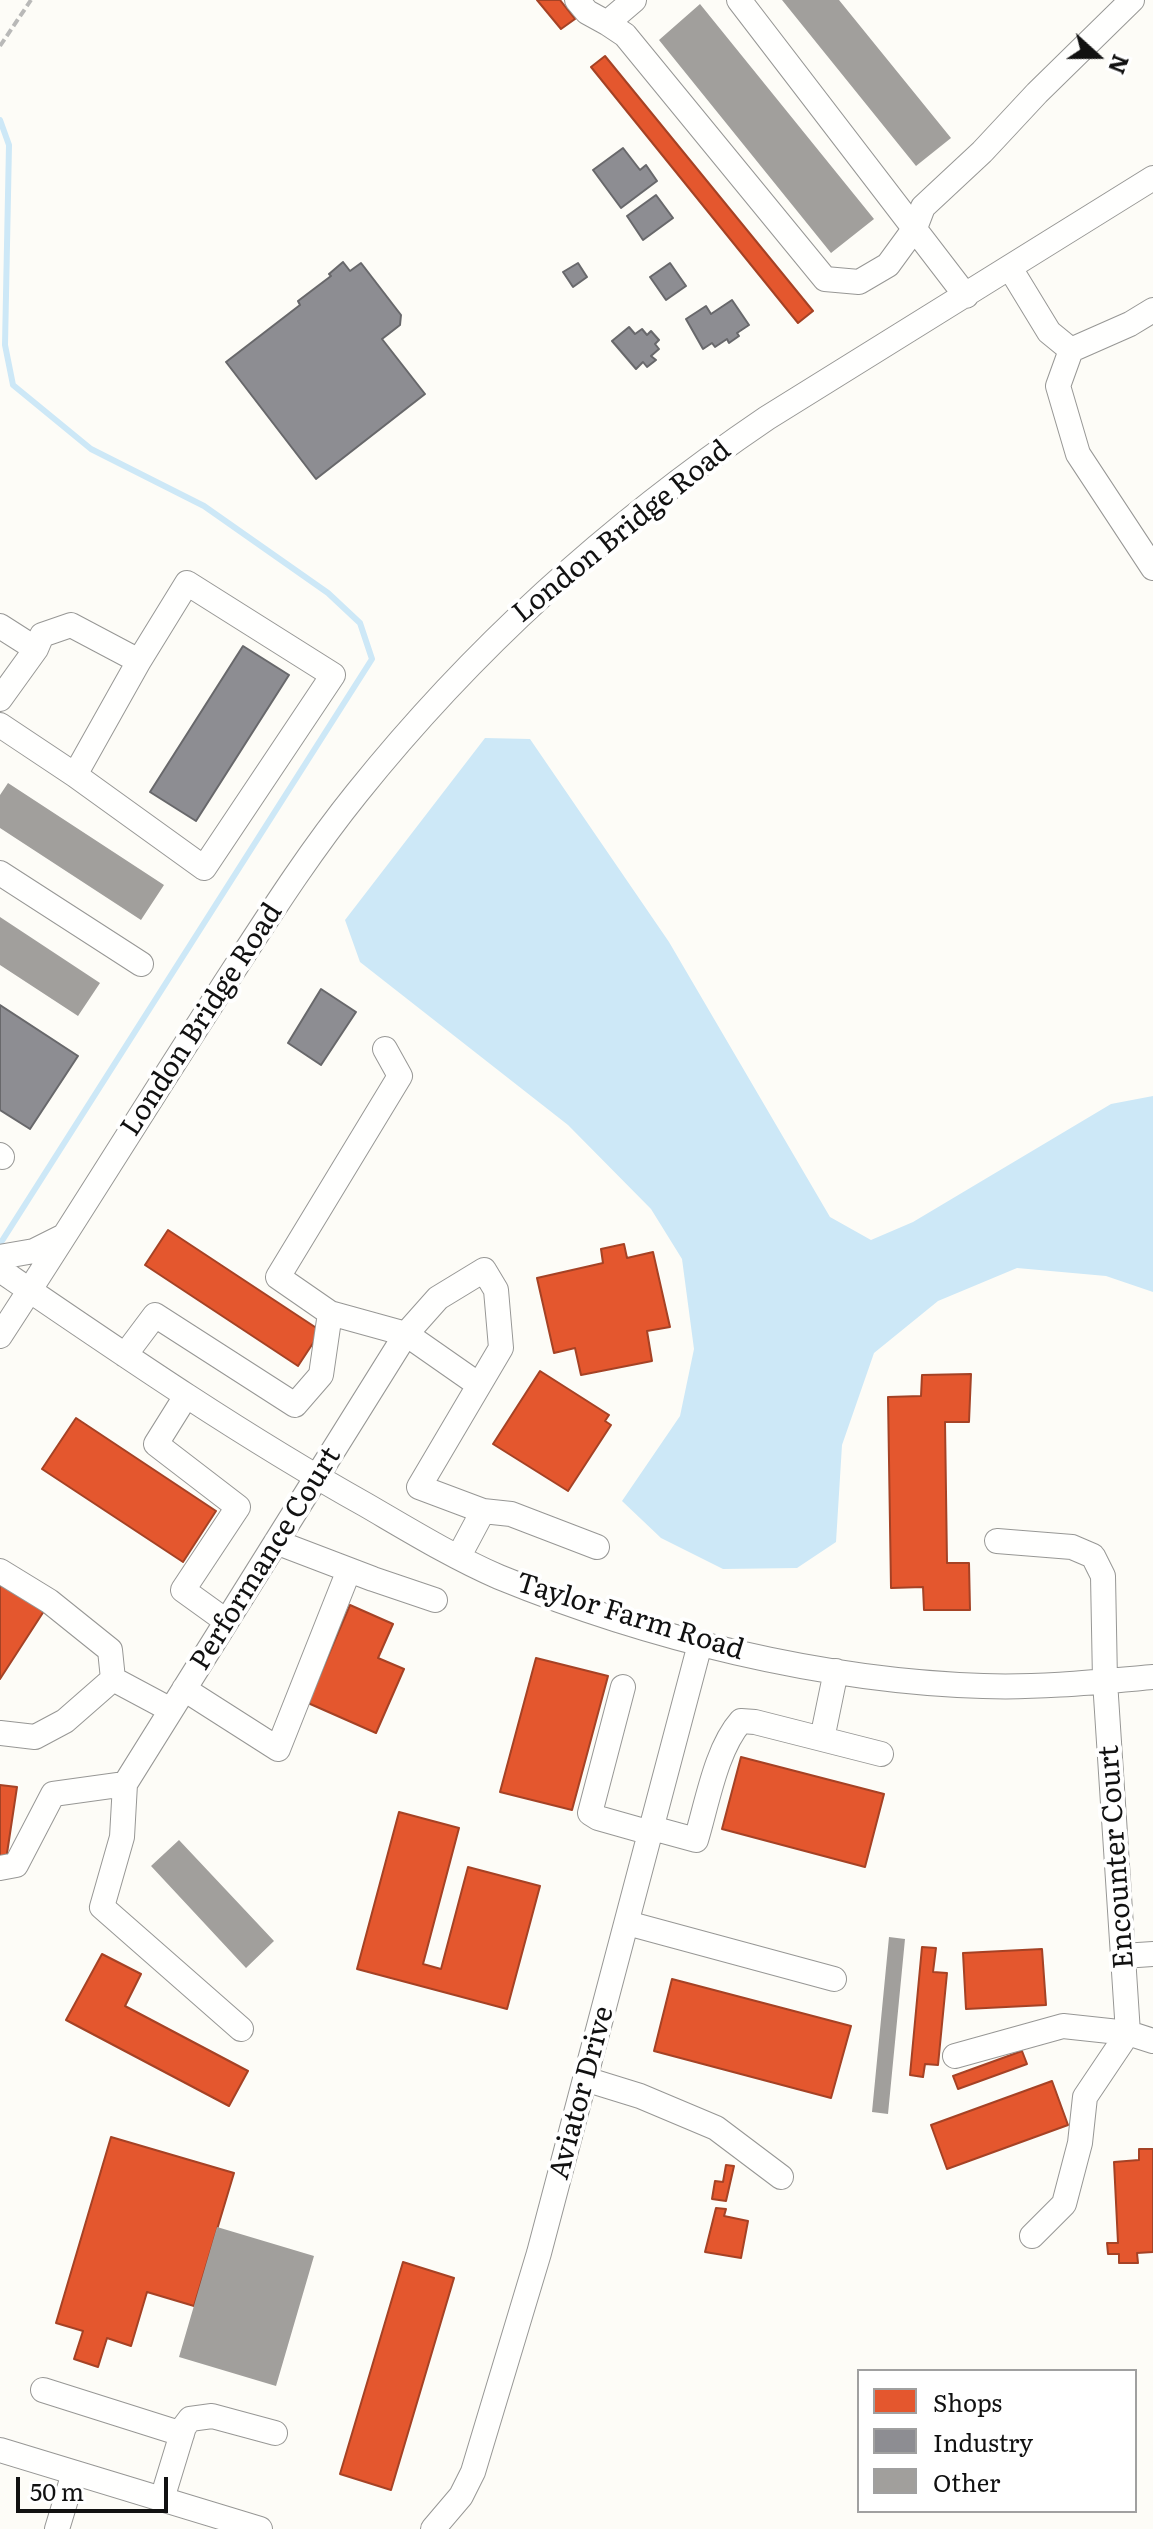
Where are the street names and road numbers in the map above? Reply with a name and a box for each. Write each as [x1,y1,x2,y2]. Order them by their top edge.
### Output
street label: London Bridge Road [506,434,738,630]
street label: London Bridge Road [114,897,290,1143]
street label: Performance Court [184,1441,348,1677]
street label: Taylor Farm Road [512,1566,748,1668]
street label: Encounter Court [1092,1744,1142,1970]
street label: Aviator Drive [543,2003,621,2183]

